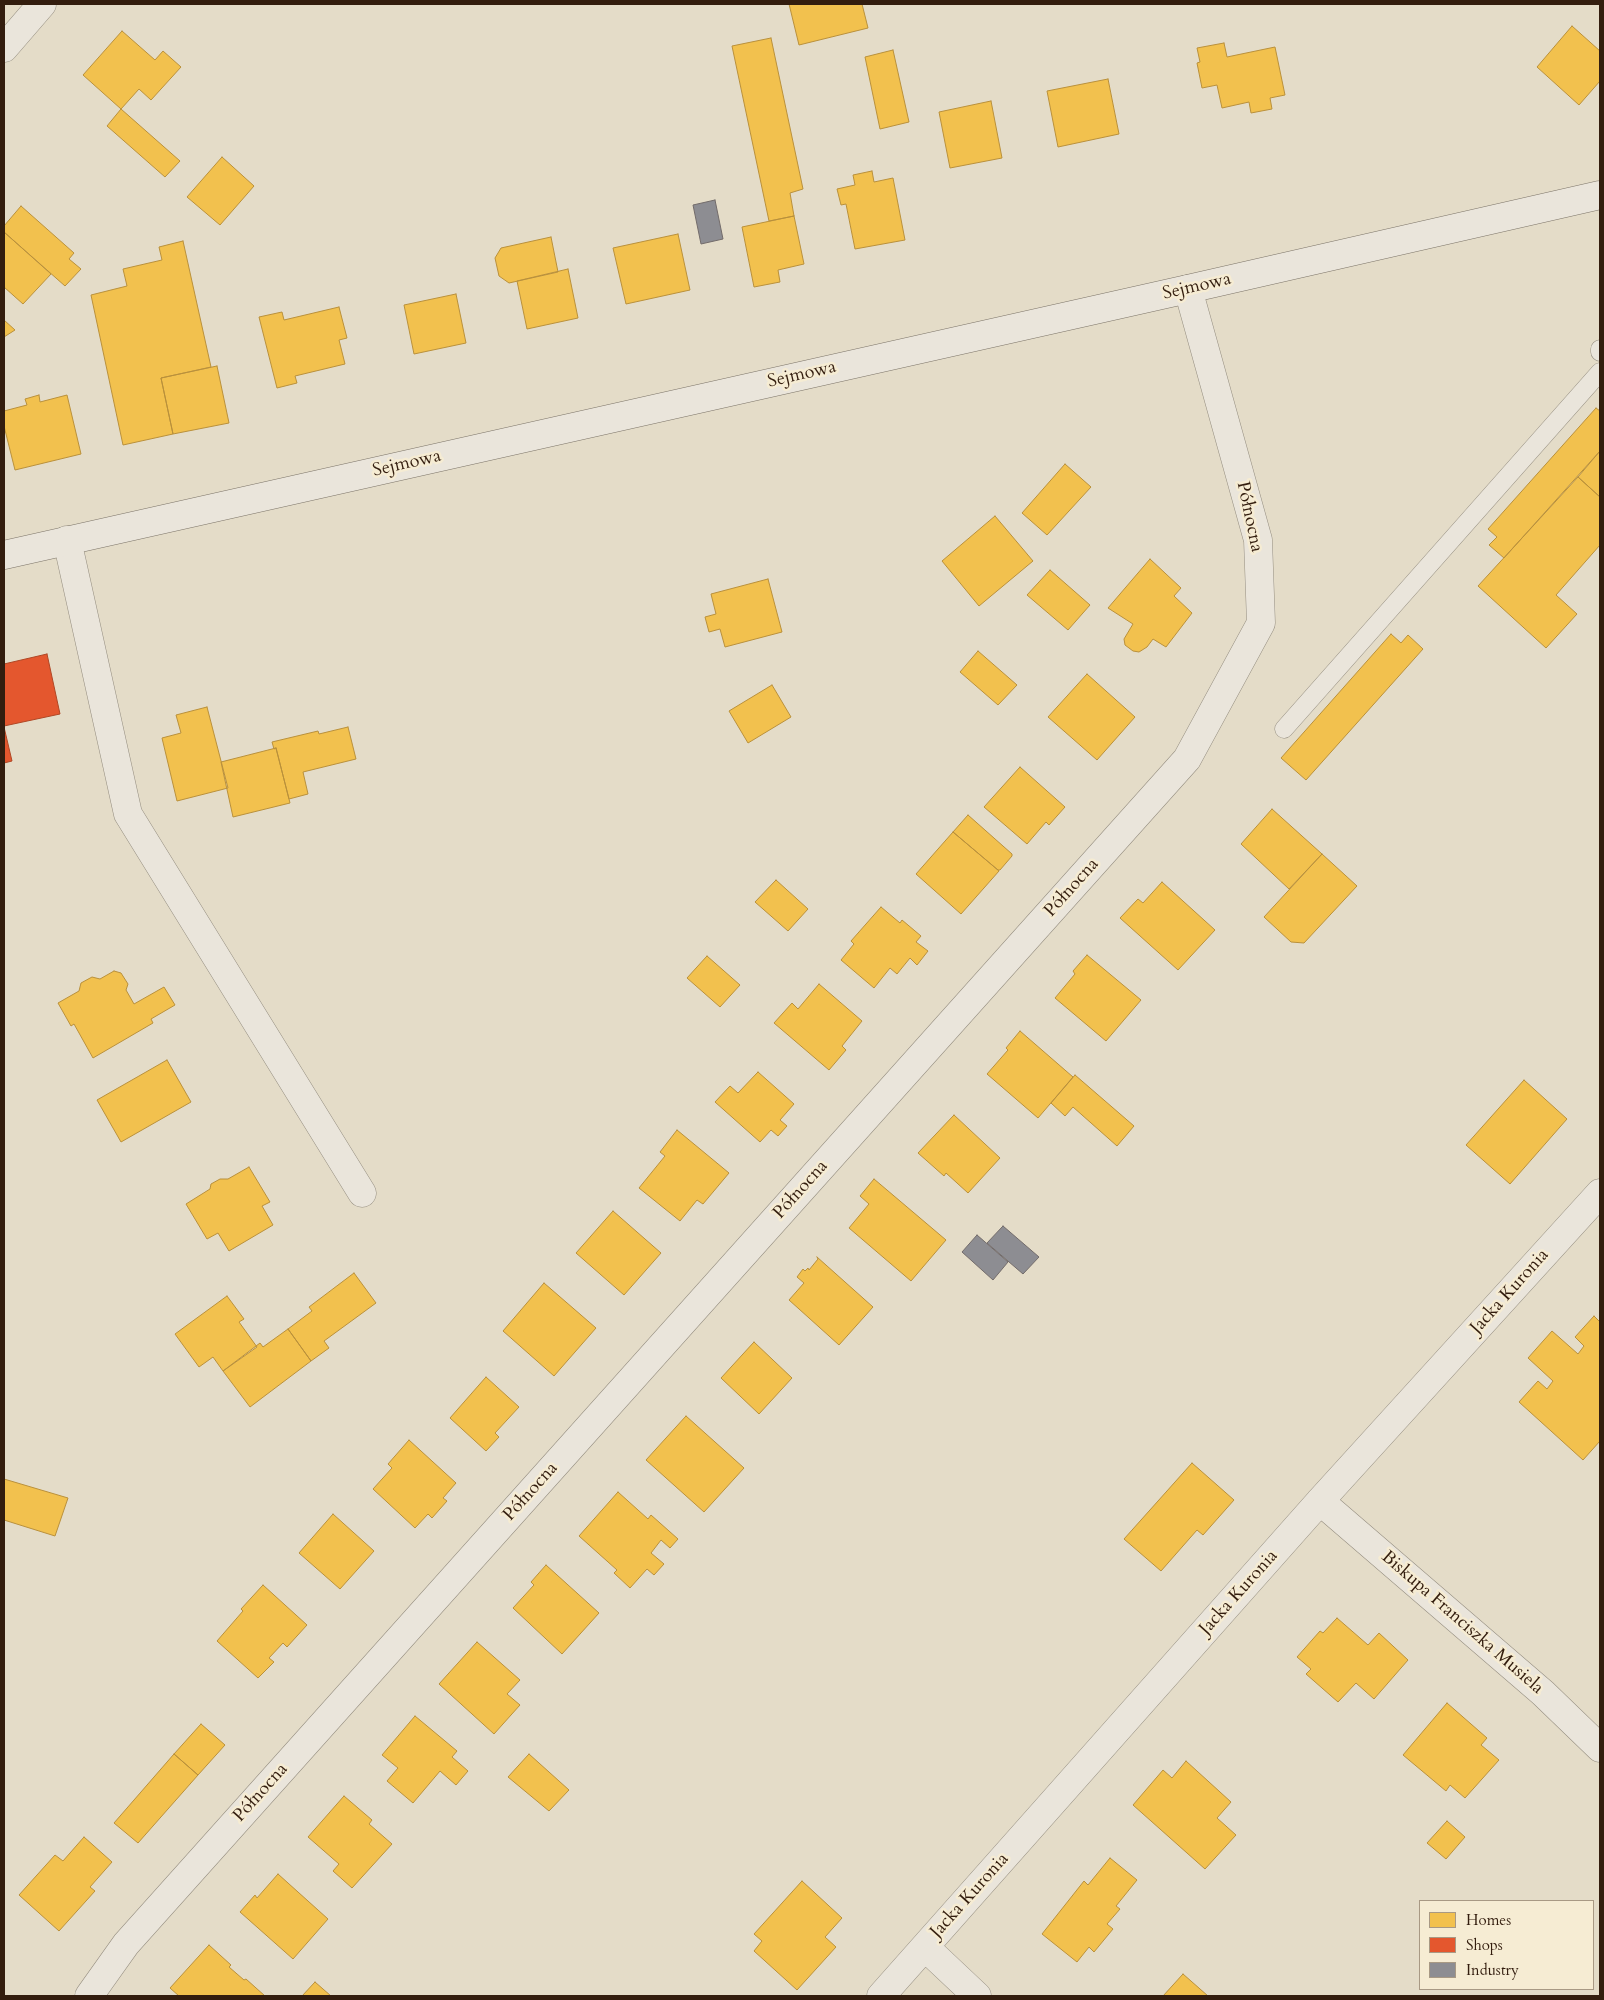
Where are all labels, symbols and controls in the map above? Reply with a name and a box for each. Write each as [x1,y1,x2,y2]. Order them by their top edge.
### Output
street label: Sejmowa [1161,269,1233,305]
street label: Sejmowa [766,357,838,393]
street label: Sejmowa [371,446,443,482]
street label: Północna [1231,480,1267,554]
street label: Północna [1040,854,1104,922]
street label: Północna [769,1156,833,1224]
street label: Jacka Kuronia [1466,1245,1554,1339]
street label: Północna [499,1458,563,1526]
street label: Jacka Kuronia [1195,1546,1283,1640]
street label: Biskupa Franciszka Musiela [1376,1547,1548,1699]
street label: Północna [229,1759,293,1827]
street label: Jacka Kuronia [926,1849,1014,1943]
legend [1419,1900,1594,1990]
text: Homes [1466,1910,1511,1930]
text: Shops [1466,1935,1503,1955]
text: Industry [1466,1960,1519,1980]

